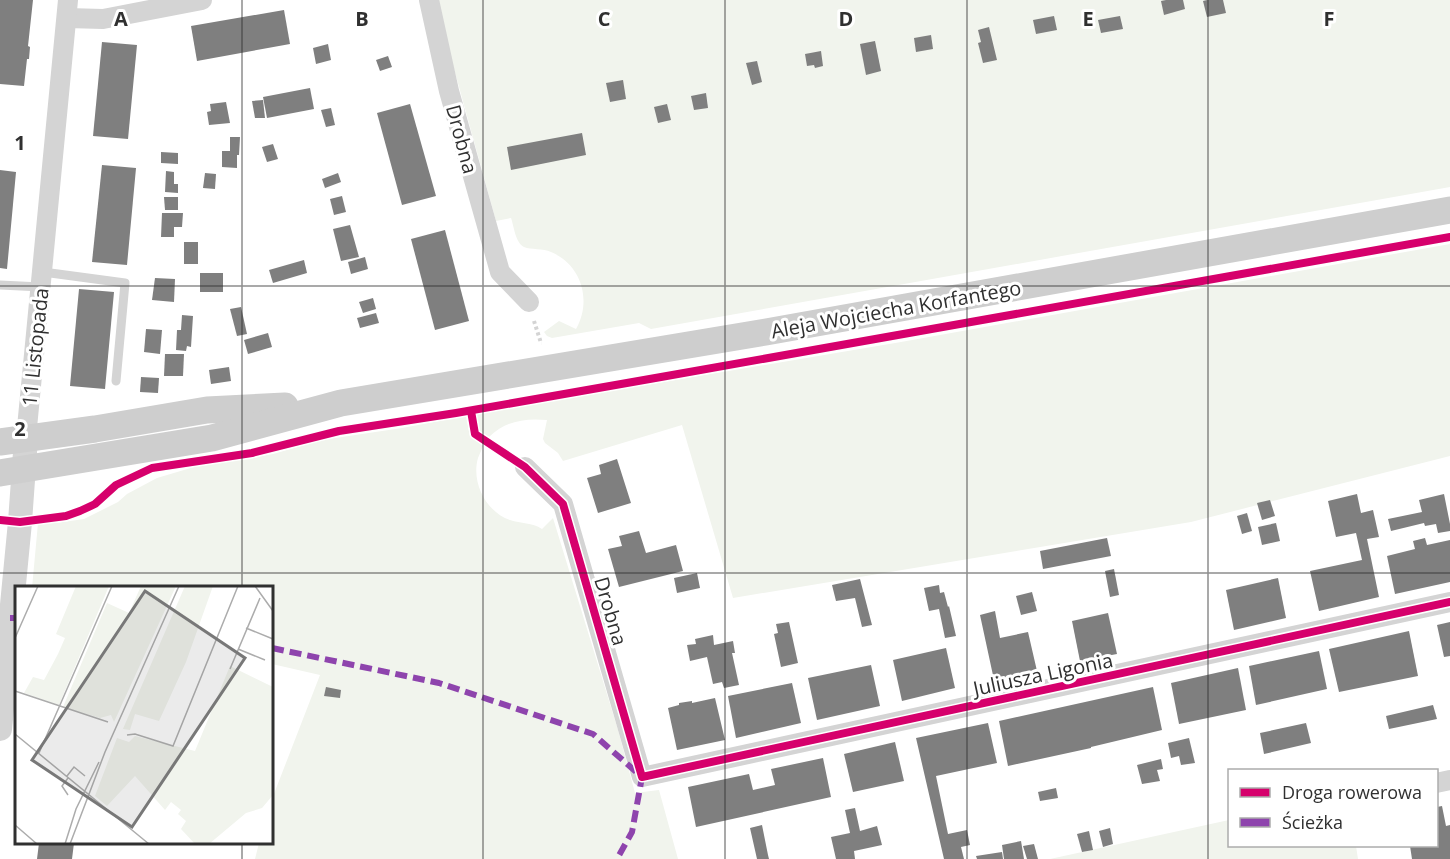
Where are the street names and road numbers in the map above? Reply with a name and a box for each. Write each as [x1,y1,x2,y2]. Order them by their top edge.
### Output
street label: Drobna [440,102,484,176]
street label: Aleja Wojciecha Korfantego [769,274,1023,344]
street label: 11 Listopada [15,286,55,408]
street label: Drobna [588,573,634,649]
street label: Juliusza Ligonia [969,646,1115,702]

